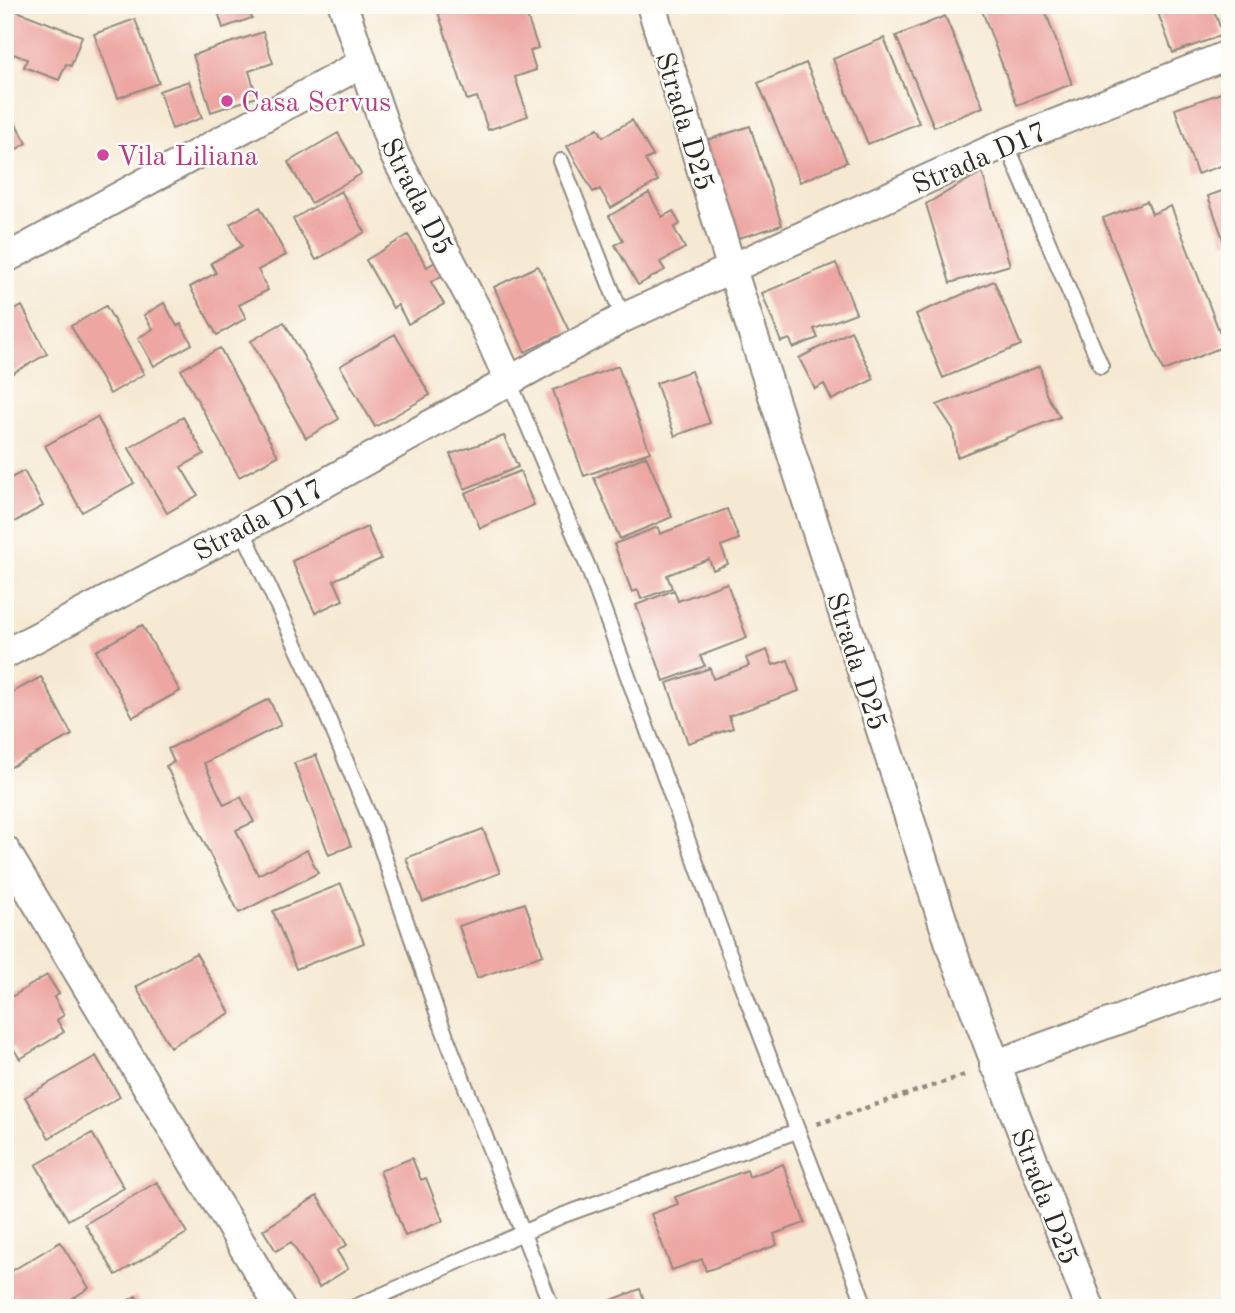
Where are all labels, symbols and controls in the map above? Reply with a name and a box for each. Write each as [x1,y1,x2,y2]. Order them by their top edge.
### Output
street label: Strada D25 [649,49,717,194]
place label: Casa Servus [241,90,391,118]
marker: Casa Servus [219,93,235,109]
street label: Strada D17 [909,119,1052,201]
street label: Strada D5 [374,134,457,260]
place label: Vila Liliana [117,144,259,172]
marker: Vila Liliana [95,147,111,163]
street label: Strada D17 [190,476,329,568]
street label: Strada D25 [820,590,891,734]
street label: Strada D25 [1004,1125,1082,1269]

